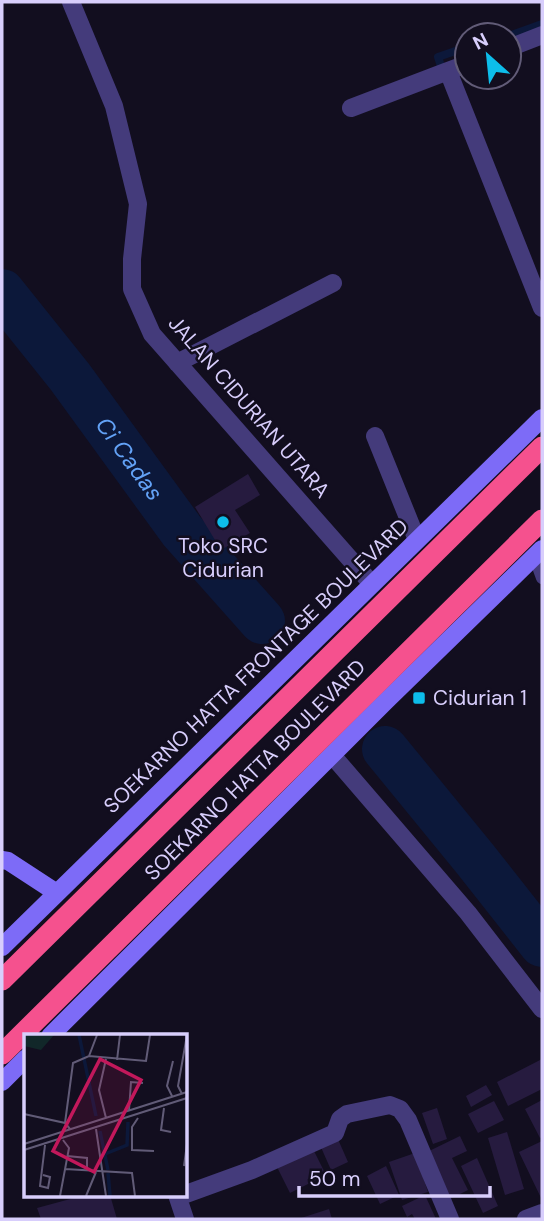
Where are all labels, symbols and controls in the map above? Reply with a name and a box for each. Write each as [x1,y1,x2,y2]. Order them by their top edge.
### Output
north arrow [453,21,523,91]
text: N [469,27,492,56]
street label: JALAN CIDURIAN UTARA [162,310,336,504]
water label: Ci Cadas [89,411,170,507]
street label: SOEKARNO HATTA FRONTAGE BOULEVARD [98,513,414,819]
marker: Toko SRC Cidurian [215,514,231,530]
place label: Toko SRC Cidurian [178,532,268,584]
street label: SOEKARNO HATTA BOULEVARD [138,653,372,887]
place label: Cidurian 1 [433,684,527,712]
marker: Cidurian 1 [411,690,427,706]
inset map [24,1034,187,1196]
scale bar [299,1154,490,1198]
text: 50 m [309,1165,360,1193]

